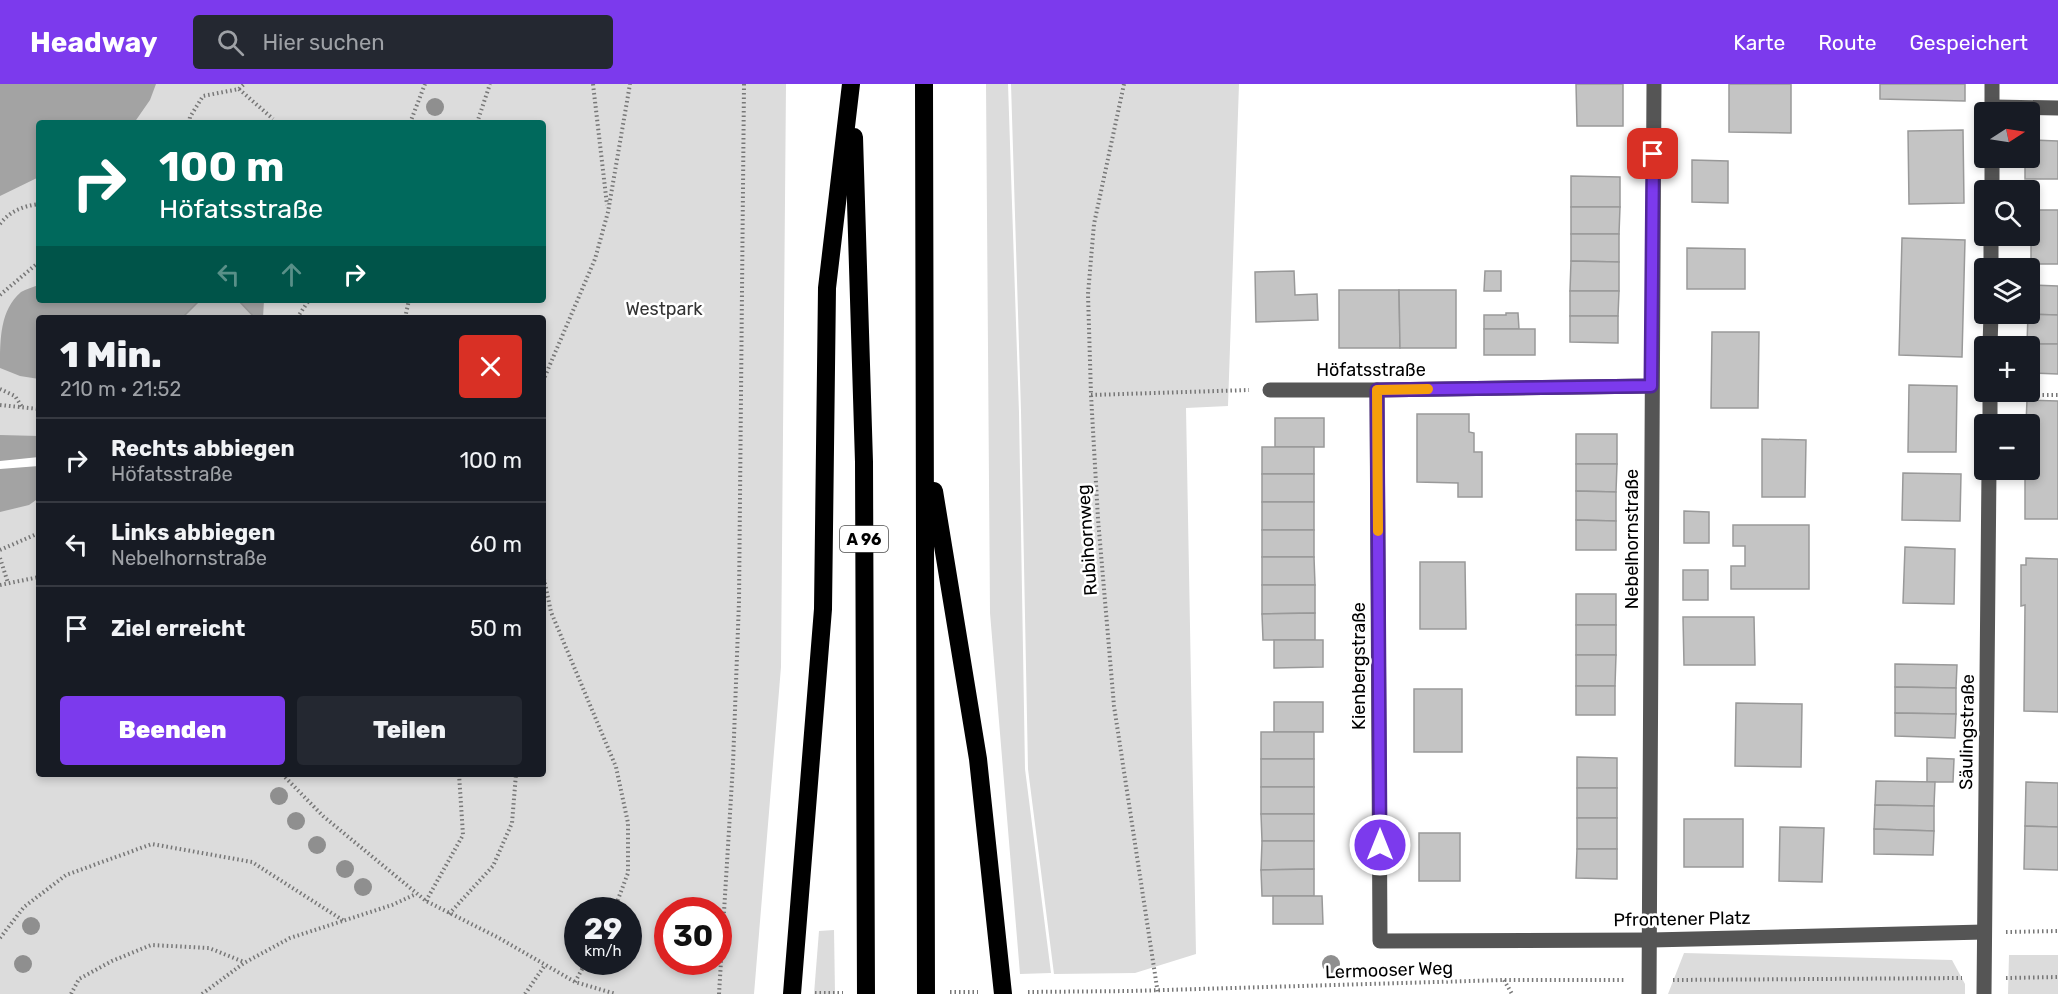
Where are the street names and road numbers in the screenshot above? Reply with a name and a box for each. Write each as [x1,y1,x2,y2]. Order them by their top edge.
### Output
street label: Höfatsstraße [1316,359,1426,381]
street label: Nebelhornstraße [1621,469,1643,609]
street label: Rubihornweg [1072,484,1102,596]
road number: A 96 [840,526,888,552]
street label: Kienbergstraße [1348,602,1370,730]
street label: Säulingstraße [1955,674,1979,790]
street label: Pfrontener Platz [1613,907,1751,931]
street label: Lermooser Weg [1325,957,1453,983]

